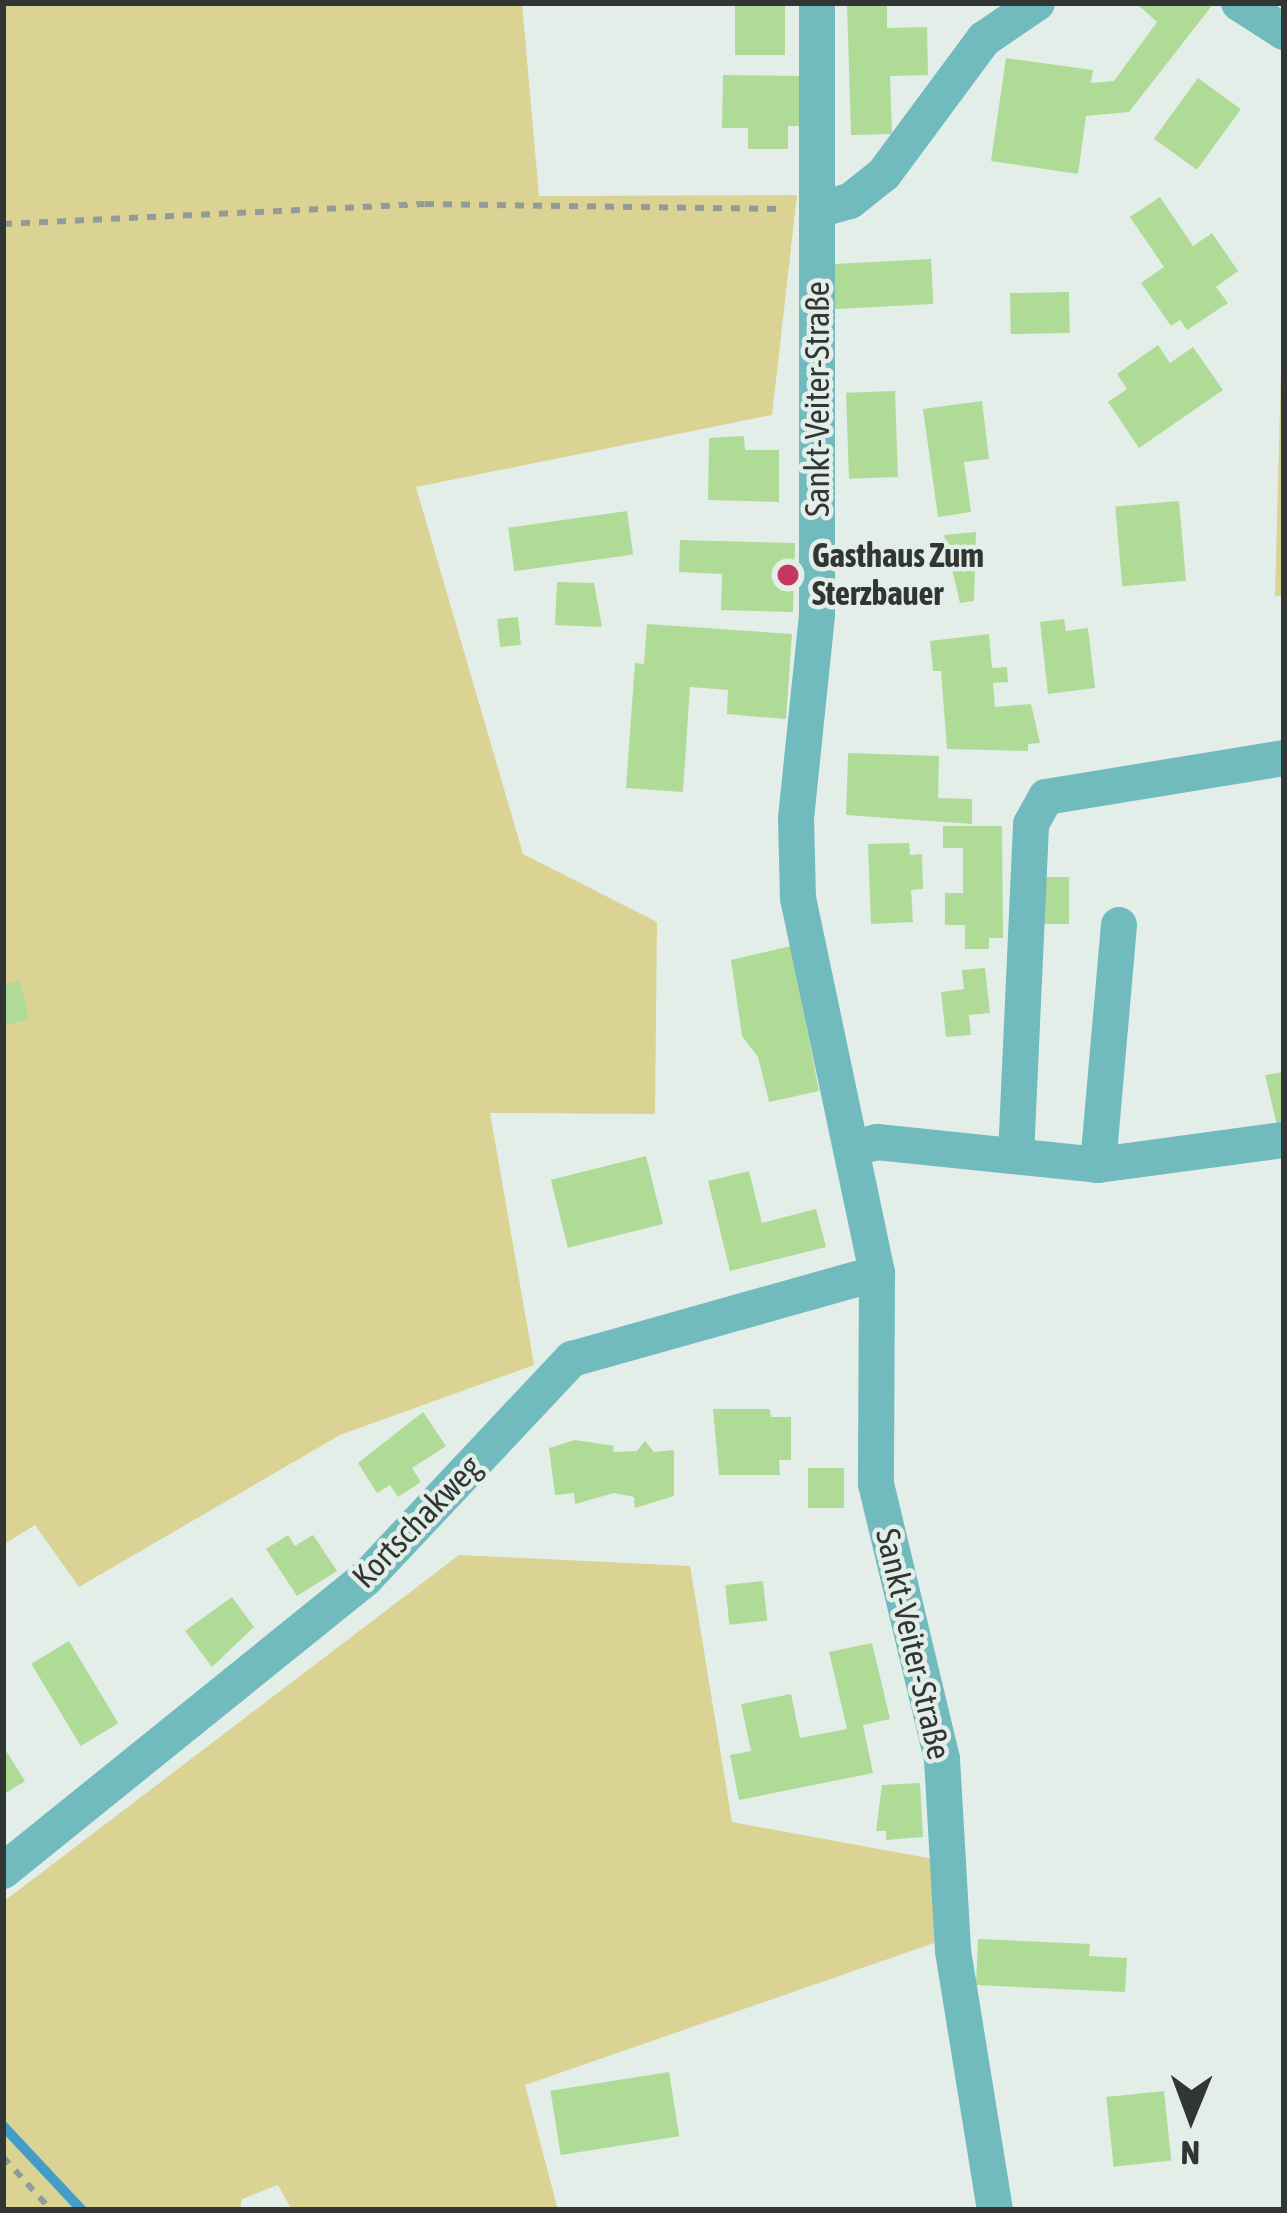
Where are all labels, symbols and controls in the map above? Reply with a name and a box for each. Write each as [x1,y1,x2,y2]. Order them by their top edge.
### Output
street label: Sankt-Veiter-Straße [798,281,838,517]
place label: Gasthaus Zum Sterzbauer [812,536,984,614]
marker: Gasthaus Zum Sterzbauer [775,562,801,588]
street label: Kortschakweg [344,1448,490,1596]
street label: Sankt-Veiter-Straße [867,1525,959,1763]
north arrow [1131,2057,1251,2177]
text: N [1180,2134,1200,2172]

